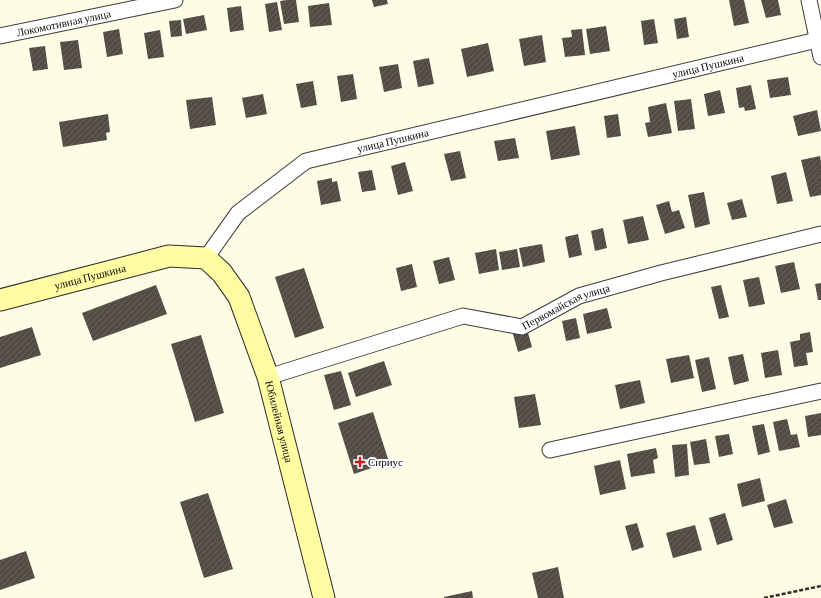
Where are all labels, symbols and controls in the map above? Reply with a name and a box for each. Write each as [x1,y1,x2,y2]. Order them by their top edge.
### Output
street label: Локомотивная улица [15,7,112,38]
street label: улица Пушкина [671,51,745,80]
street label: улица Пушкина [356,126,430,155]
street label: улица Пушкина [53,262,127,292]
street label: Первомайская улица [520,282,611,332]
street label: Юбилейная улица [263,379,295,464]
place label: Сириус [368,456,403,468]
marker: Сириус [355,457,365,467]

